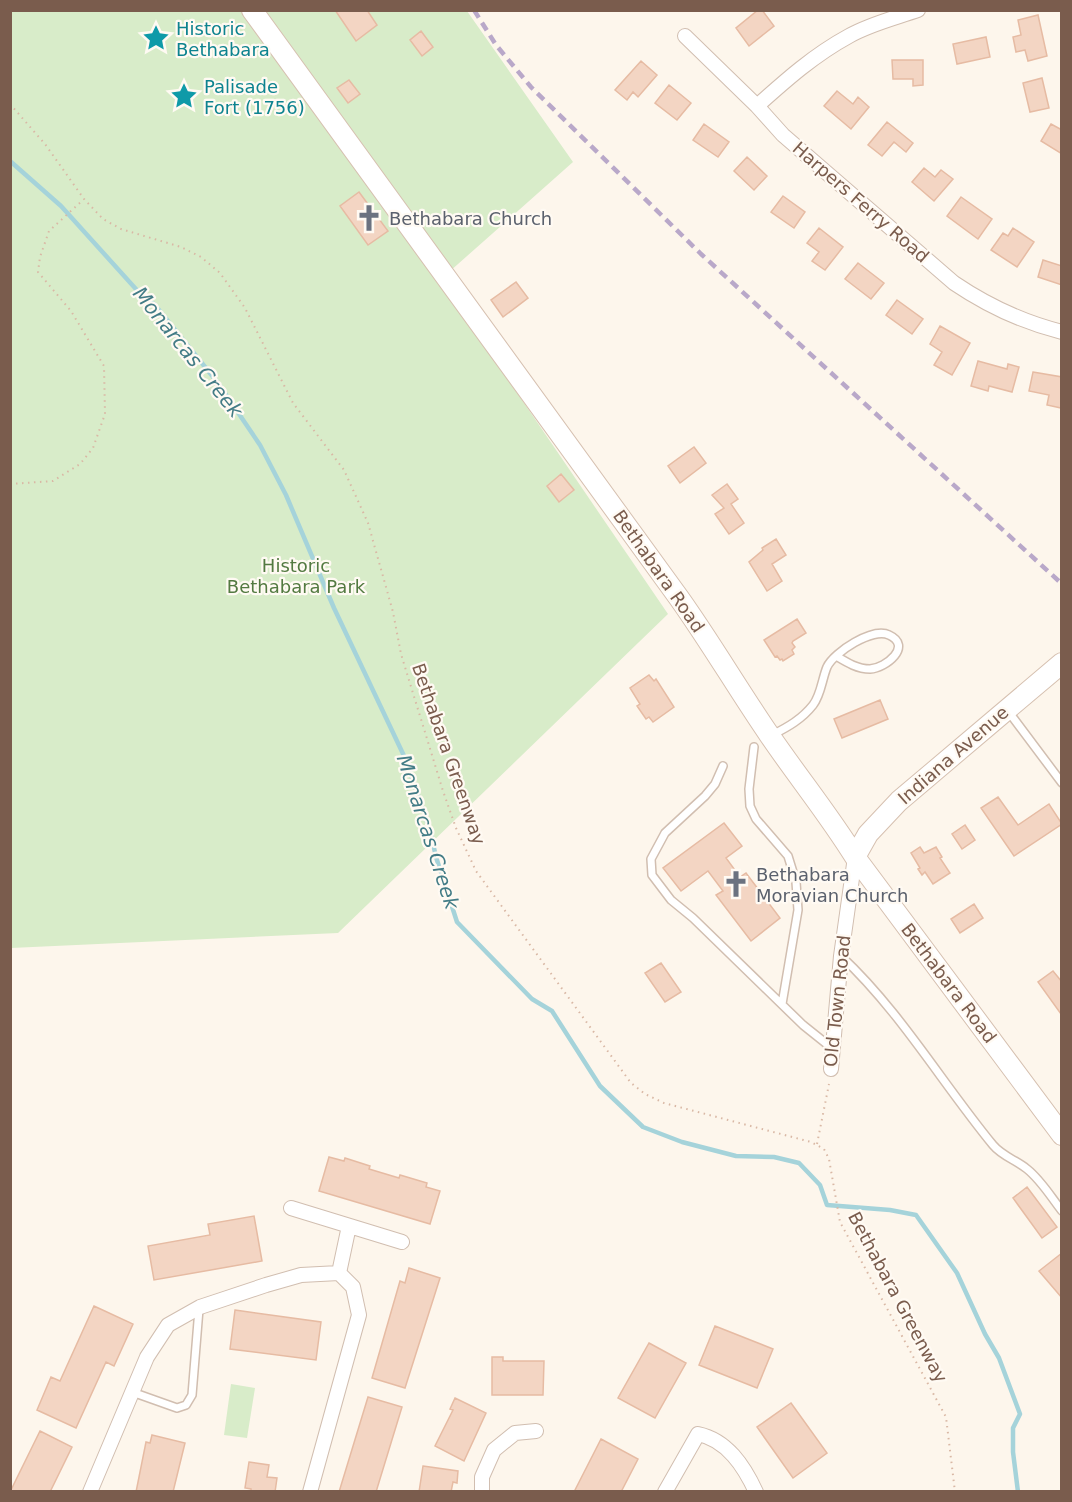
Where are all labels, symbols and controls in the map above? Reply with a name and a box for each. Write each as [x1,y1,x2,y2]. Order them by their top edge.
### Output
place label: Historic Bethabara [176,18,270,60]
place icon: Historic Bethabara [141,23,171,53]
place label: Palisade Fort (1756) [204,76,305,118]
place icon: Palisade Fort (1756) [169,81,199,111]
street label: Harpers Ferry Road [789,137,933,267]
church icon: Bethabara Church [354,203,384,233]
place label: Bethabara Church [389,208,552,229]
water label: Monarcas Creek [128,282,249,423]
street label: Bethabara Road [609,506,709,636]
park label: Historic Bethabara Park [227,555,366,597]
street label: Bethabara Greenway [408,661,490,848]
street label: Indiana Avenue [894,701,1012,809]
water label: Monarcas Creek [392,752,465,914]
place label: Bethabara Moravian Church [756,864,908,906]
church icon: Bethabara Moravian Church [721,869,751,899]
street label: Bethabara Road [897,919,1001,1047]
street label: Old Town Road [820,934,854,1068]
street label: Bethabara Greenway [844,1208,952,1386]

